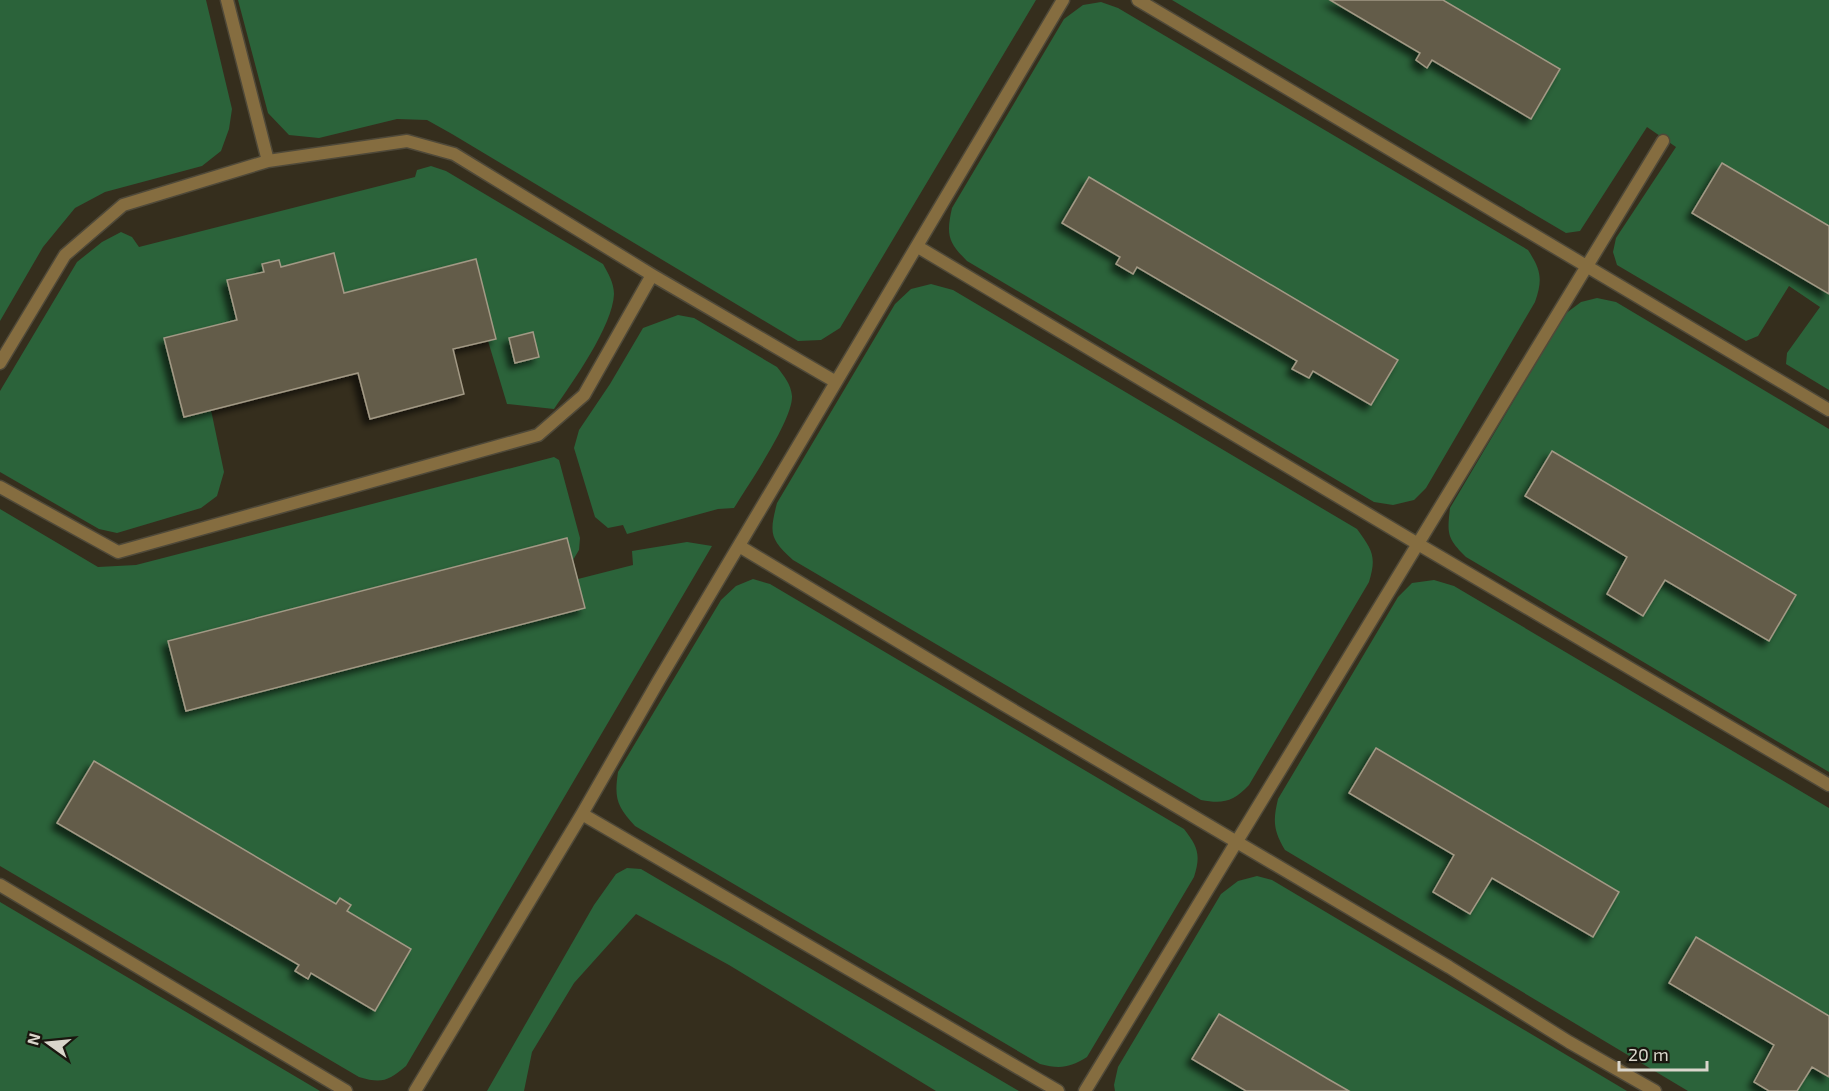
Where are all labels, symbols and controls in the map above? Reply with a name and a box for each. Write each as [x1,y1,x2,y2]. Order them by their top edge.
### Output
north arrow [18,1013,78,1073]
text: N [22,1031,44,1047]
scale bar [1619,1034,1708,1072]
text: 20 m [1628,1043,1669,1065]

